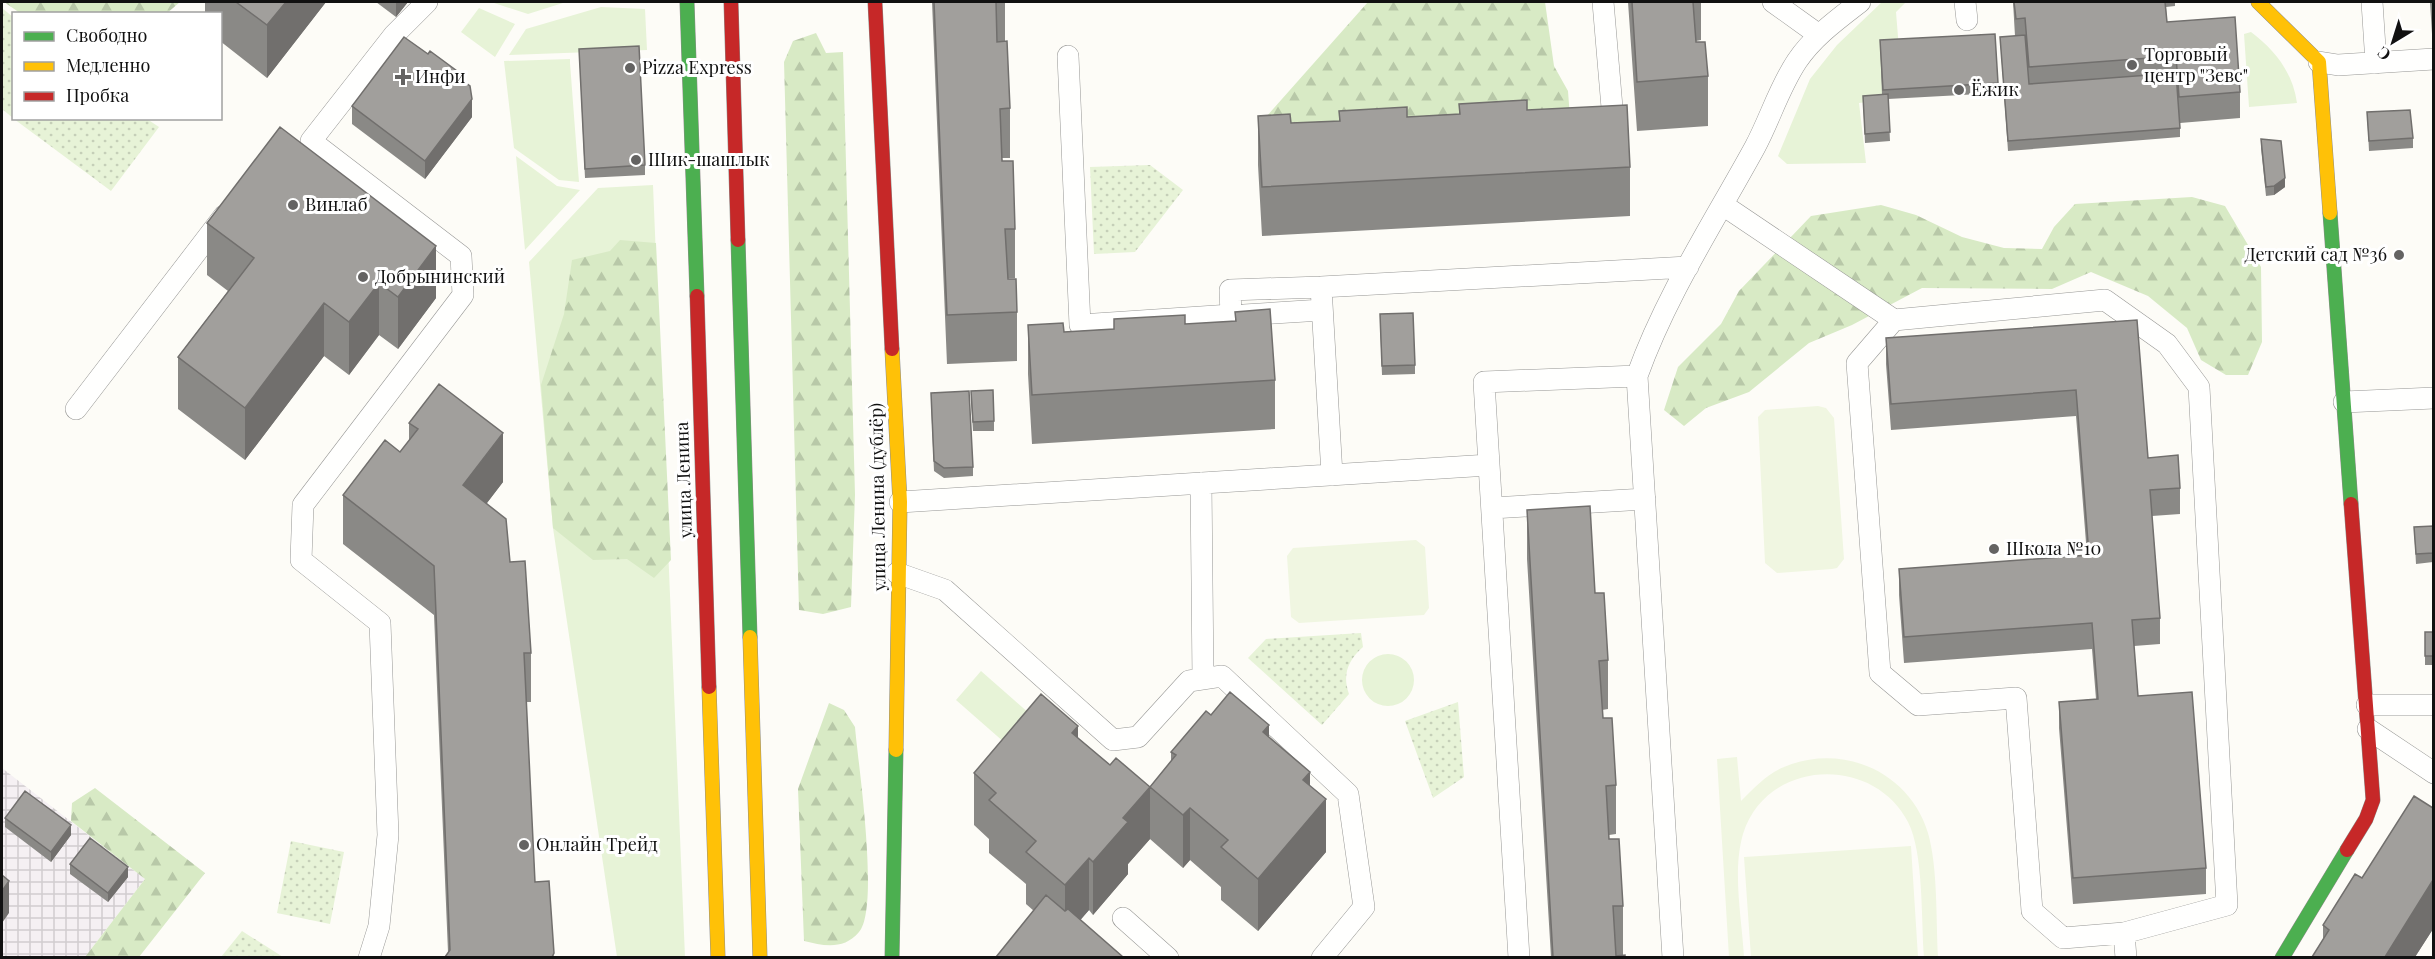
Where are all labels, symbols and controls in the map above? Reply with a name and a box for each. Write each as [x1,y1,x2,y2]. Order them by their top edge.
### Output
legend [12,12,222,120]
north arrow [2363,12,2423,72]
text: Свободно [66,23,147,47]
place label: Торговый центр "Зевс" [2144,42,2248,87]
text: С [2373,42,2394,66]
text: Медленно [66,53,151,77]
place label: Pizza Express [642,55,752,79]
marker: Торговый центр "Зевс" [2125,58,2139,72]
marker: Pizza Express [623,61,637,75]
place label: Инфи [415,64,466,88]
marker: Инфи [396,70,410,84]
place label: Ёжик [1971,77,2019,101]
text: Пробка [66,83,129,107]
marker: Ёжик [1952,83,1966,97]
place label: Шик-шашлык [648,147,770,171]
marker: Шик-шашлык [629,153,643,167]
place label: Винлаб [305,192,368,216]
marker: Винлаб [286,198,300,212]
place label: Детский сад №36 [2244,242,2387,266]
marker: Детский сад №36 [2392,248,2406,262]
place label: Добрынинский [375,264,505,288]
marker: Добрынинский [356,270,370,284]
street label: улица Ленина (дублёр) [863,403,891,592]
street label: улица Ленина [669,421,697,540]
place label: Школа №10 [2006,536,2101,560]
marker: Школа №10 [1987,542,2001,556]
place label: Онлайн Трейд [536,832,658,856]
marker: Онлайн Трейд [517,838,531,852]

